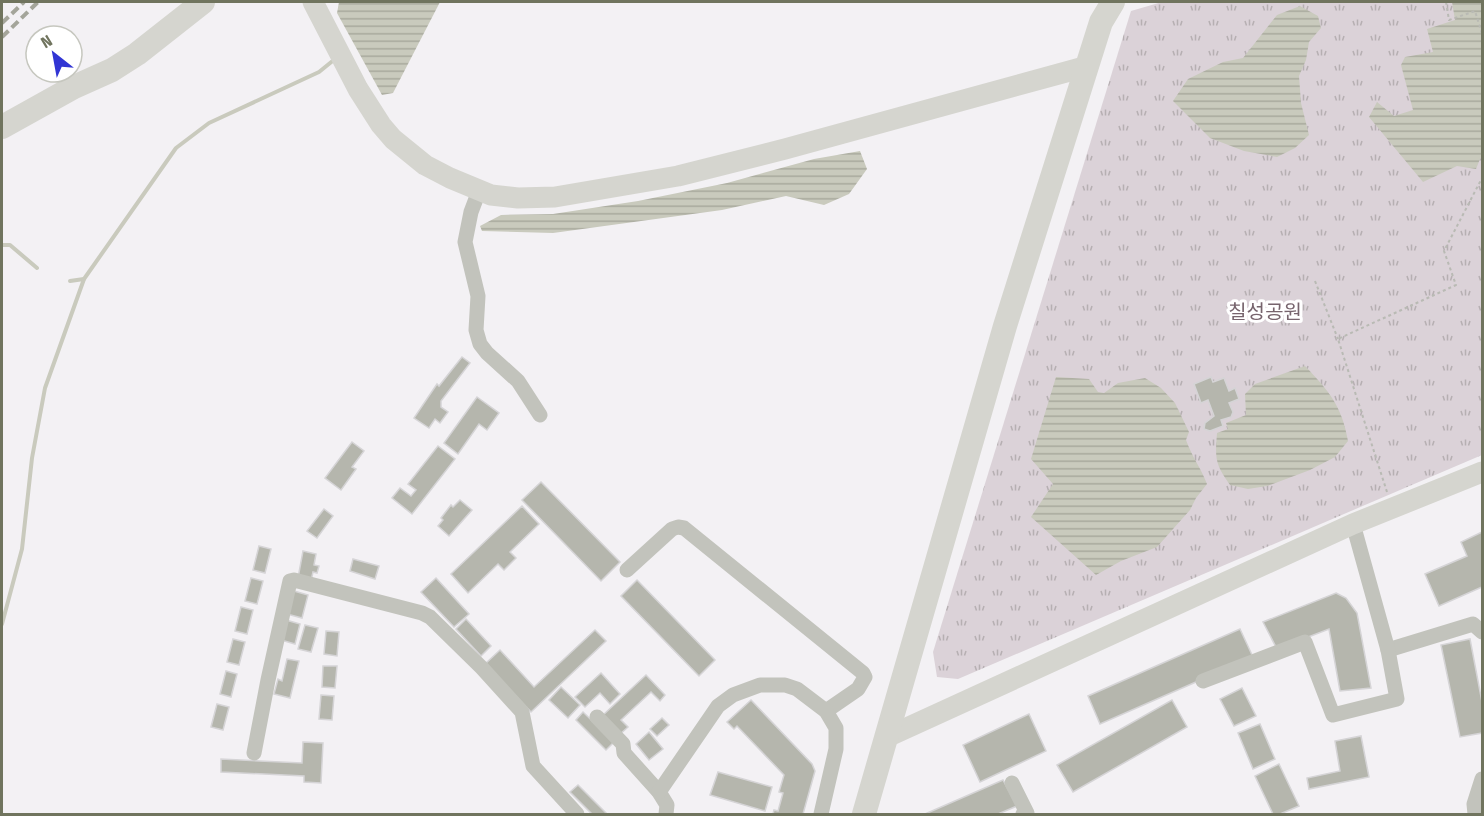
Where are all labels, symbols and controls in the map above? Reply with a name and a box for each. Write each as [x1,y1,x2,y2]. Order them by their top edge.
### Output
north arrow [24,24,84,84]
text: N [38,31,56,52]
park label: 칠성공원 [1228,300,1302,324]

